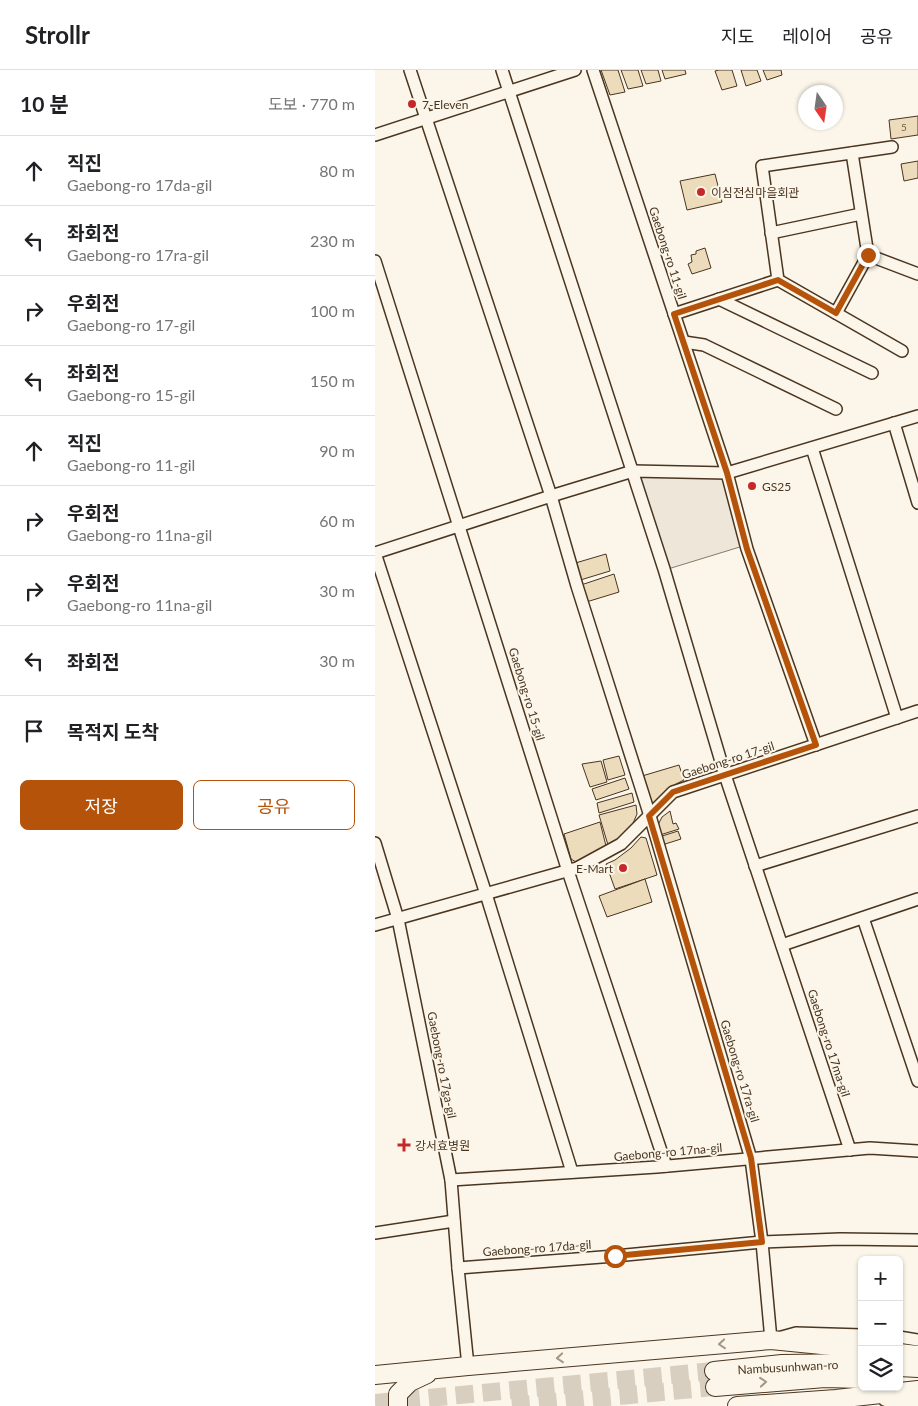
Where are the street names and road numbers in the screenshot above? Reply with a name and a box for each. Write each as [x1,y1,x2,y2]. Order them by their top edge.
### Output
street label: Gaebong-ro 11-gil [646,205,690,301]
street label: Gaebong-ro 15-gil [506,646,548,742]
street label: Gaebong-ro 17-gil [680,738,776,782]
street label: Gaebong-ro 17ma-gil [805,987,853,1099]
street label: Gaebong-ro 17ga-gil [424,1010,460,1120]
street label: Gaebong-ro 17ra-gil [717,1018,763,1124]
street label: Gaebong-ro 17na-gil [613,1140,723,1164]
street label: Gaebong-ro 17da-gil [482,1237,592,1259]
street label: Nambusunhwan-ro [737,1357,839,1377]

